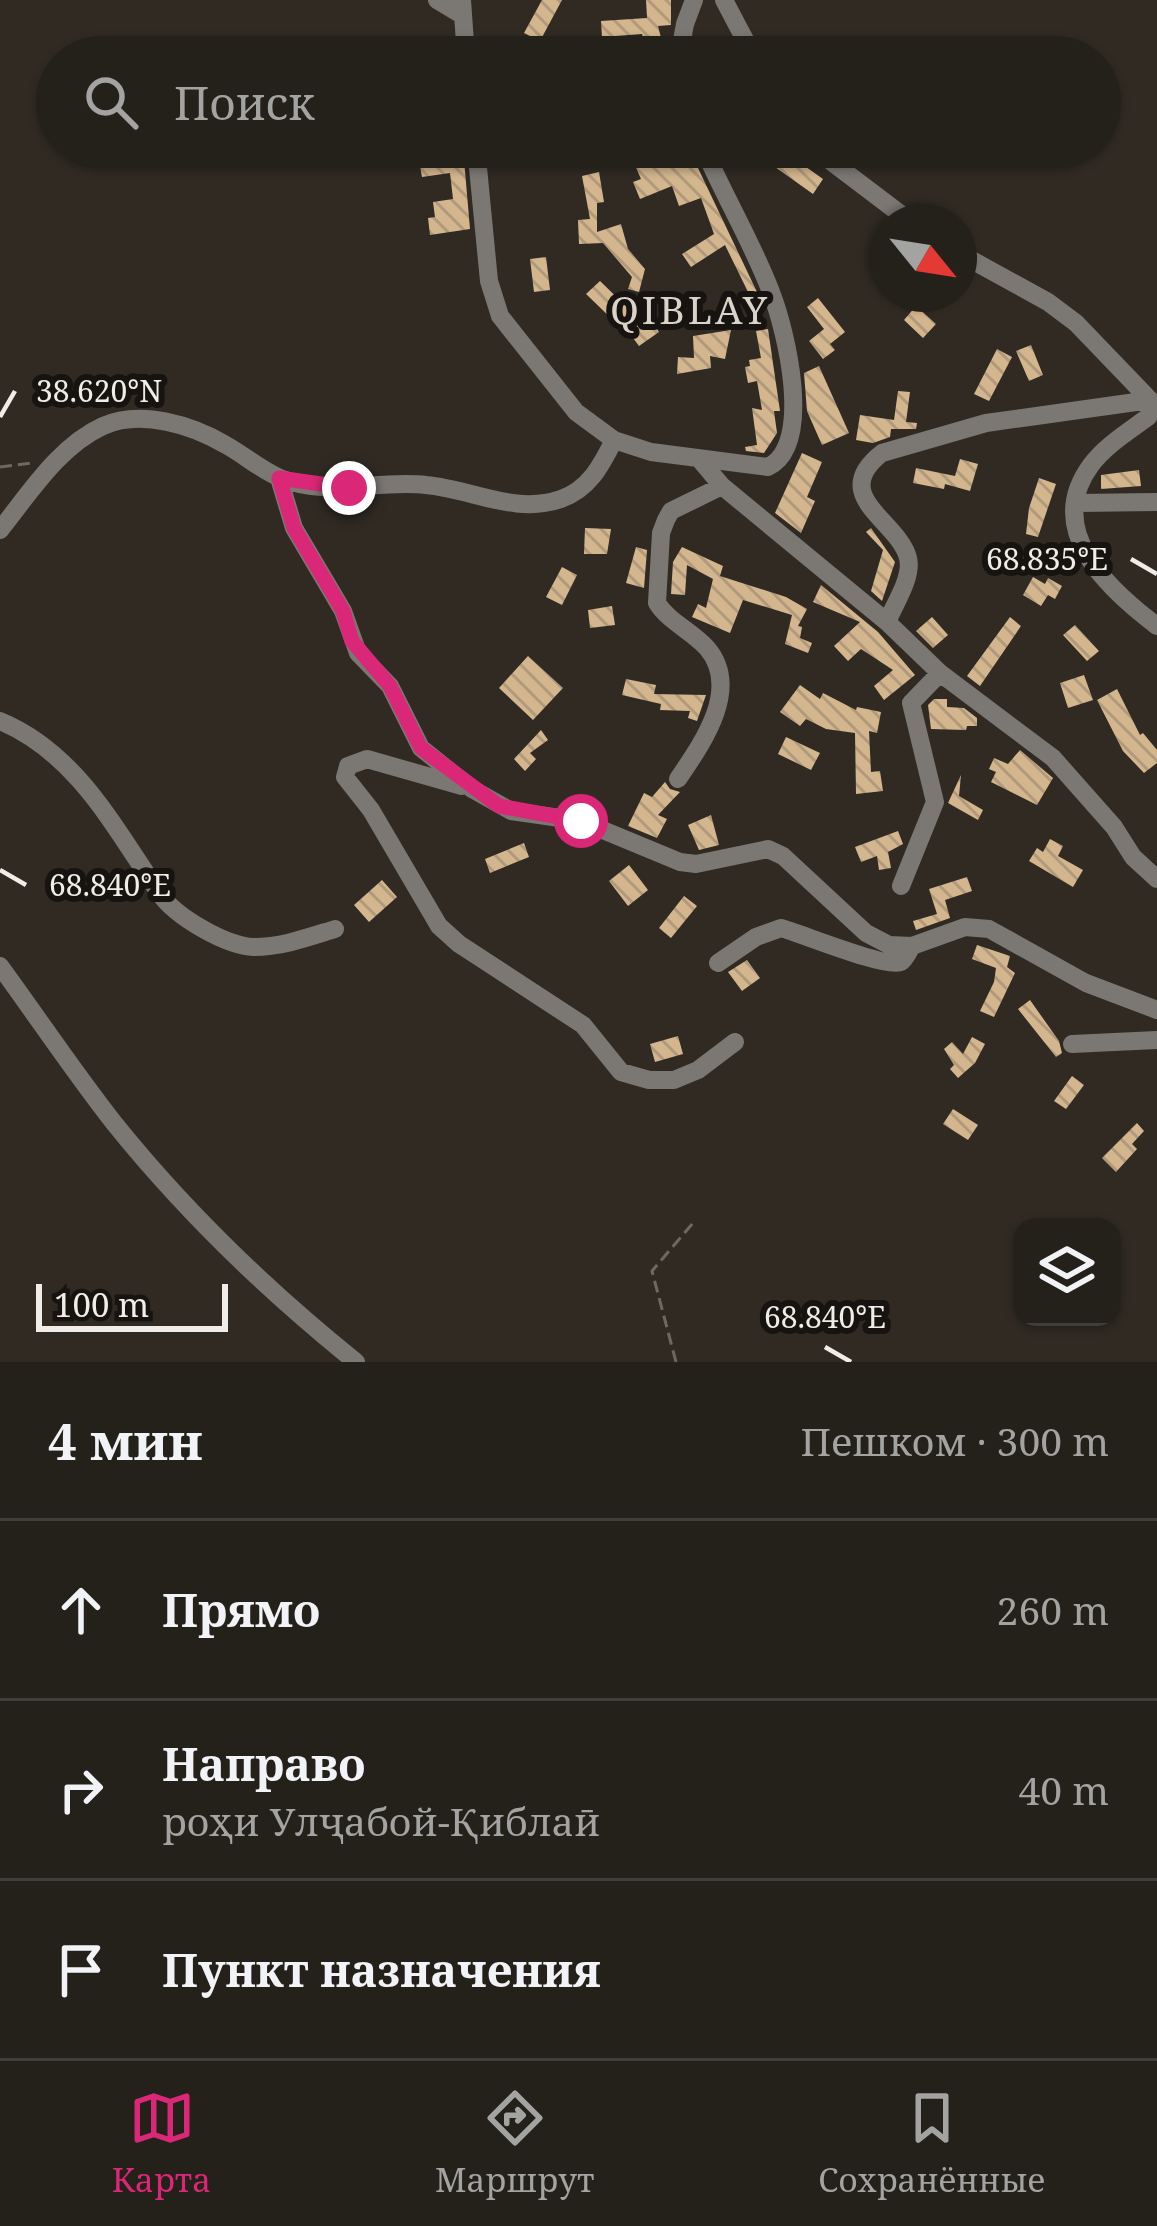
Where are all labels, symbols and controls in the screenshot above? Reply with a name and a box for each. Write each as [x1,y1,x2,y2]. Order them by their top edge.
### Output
search box [36,36,1121,168]
icon: search [78,69,144,135]
text: Поиск [174,72,315,133]
north arrow [869,204,977,312]
district label: QIBLAY [610,282,770,335]
text: 38.620°N [36,370,162,411]
route end [322,461,376,515]
text: 68.835°E [986,538,1108,579]
route start [554,794,608,848]
text: 68.840°E [49,864,171,905]
map controls [1013,1218,1121,1326]
button: layers [1013,1218,1121,1326]
scale bar [36,1278,228,1331]
text: 100 m [54,1282,149,1327]
text: 68.840°E [764,1296,886,1337]
text: 4 мин [48,1405,203,1475]
text: Пешком · 300 m [800,1414,1109,1467]
icon: ahead [48,1577,114,1643]
text: Прямо [162,1579,320,1640]
text: 260 m [997,1583,1109,1636]
text: Направо [162,1733,365,1794]
icon: right [48,1757,114,1823]
text: 40 m [1018,1763,1109,1816]
text: роҳи Улҷабой-Қиблаӣ [162,1794,600,1847]
icon: arrive [48,1937,114,2003]
text: Пункт назначения [162,1939,601,2000]
tab: Карта [112,2085,211,2202]
tab: Маршрут [435,2085,595,2202]
tab: Сохранённые [818,2085,1045,2202]

